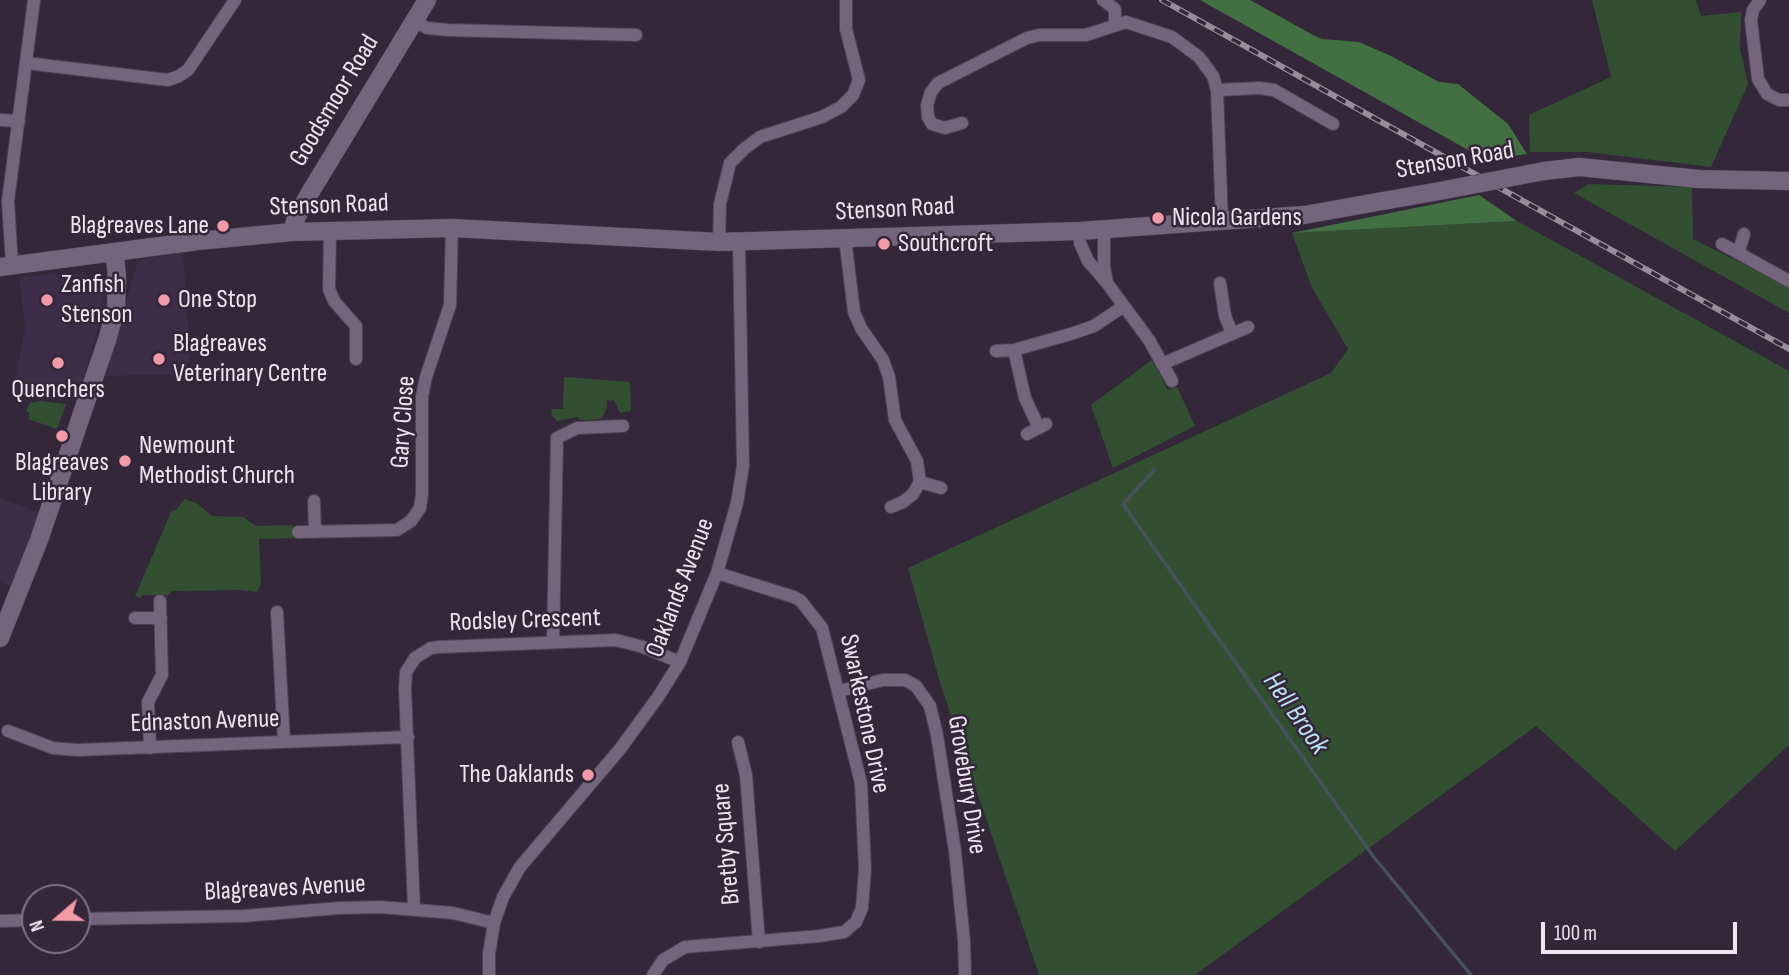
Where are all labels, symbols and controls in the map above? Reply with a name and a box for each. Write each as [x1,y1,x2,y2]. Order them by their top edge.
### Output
street label: Goodsmoor Road [284,30,386,172]
street label: Stenson Road [1394,135,1516,187]
street label: Stenson Road [269,188,389,224]
street label: Stenson Road [835,191,955,229]
place label: Nicola Gardens [1172,202,1302,234]
place label: Blagreaves Lane [70,210,209,242]
marker: Nicola Gardens [1150,210,1166,226]
marker: Blagreaves Lane [215,218,231,234]
place label: Southcroft [898,228,993,260]
marker: Southcroft [876,236,892,252]
place label: Zanfish Stenson [61,269,133,330]
place label: One Stop [178,284,257,316]
marker: Zanfish Stenson [39,292,55,308]
marker: One Stop [156,292,172,308]
place label: Blagreaves Veterinary Centre [173,328,327,390]
marker: Blagreaves Veterinary Centre [151,351,167,367]
marker: Quenchers [50,355,66,371]
place label: Quenchers [11,374,105,406]
street label: Gary Close [385,375,423,469]
marker: Blagreaves Library [54,428,70,444]
place label: Newmount Methodist Church [139,430,295,492]
place label: Blagreaves Library [15,447,109,508]
marker: Newmount Methodist Church [117,453,133,469]
street label: Oaklands Avenue [640,514,722,662]
street label: Rodsley Crescent [449,603,601,639]
street label: Swarkestone Drive [832,632,896,796]
water label: Hell Brook [1255,667,1335,761]
street label: Ednaston Avenue [130,704,280,740]
street label: Grovebury Drive [940,713,992,857]
place label: The Oaklands [459,759,574,791]
marker: The Oaklands [580,767,596,783]
street label: Bretby Square [706,782,748,906]
street label: Blagreaves Avenue [204,869,366,909]
north arrow [21,884,91,954]
scale bar [1544,908,1740,952]
text: N [25,917,50,934]
text: 100 m [1554,921,1597,946]

